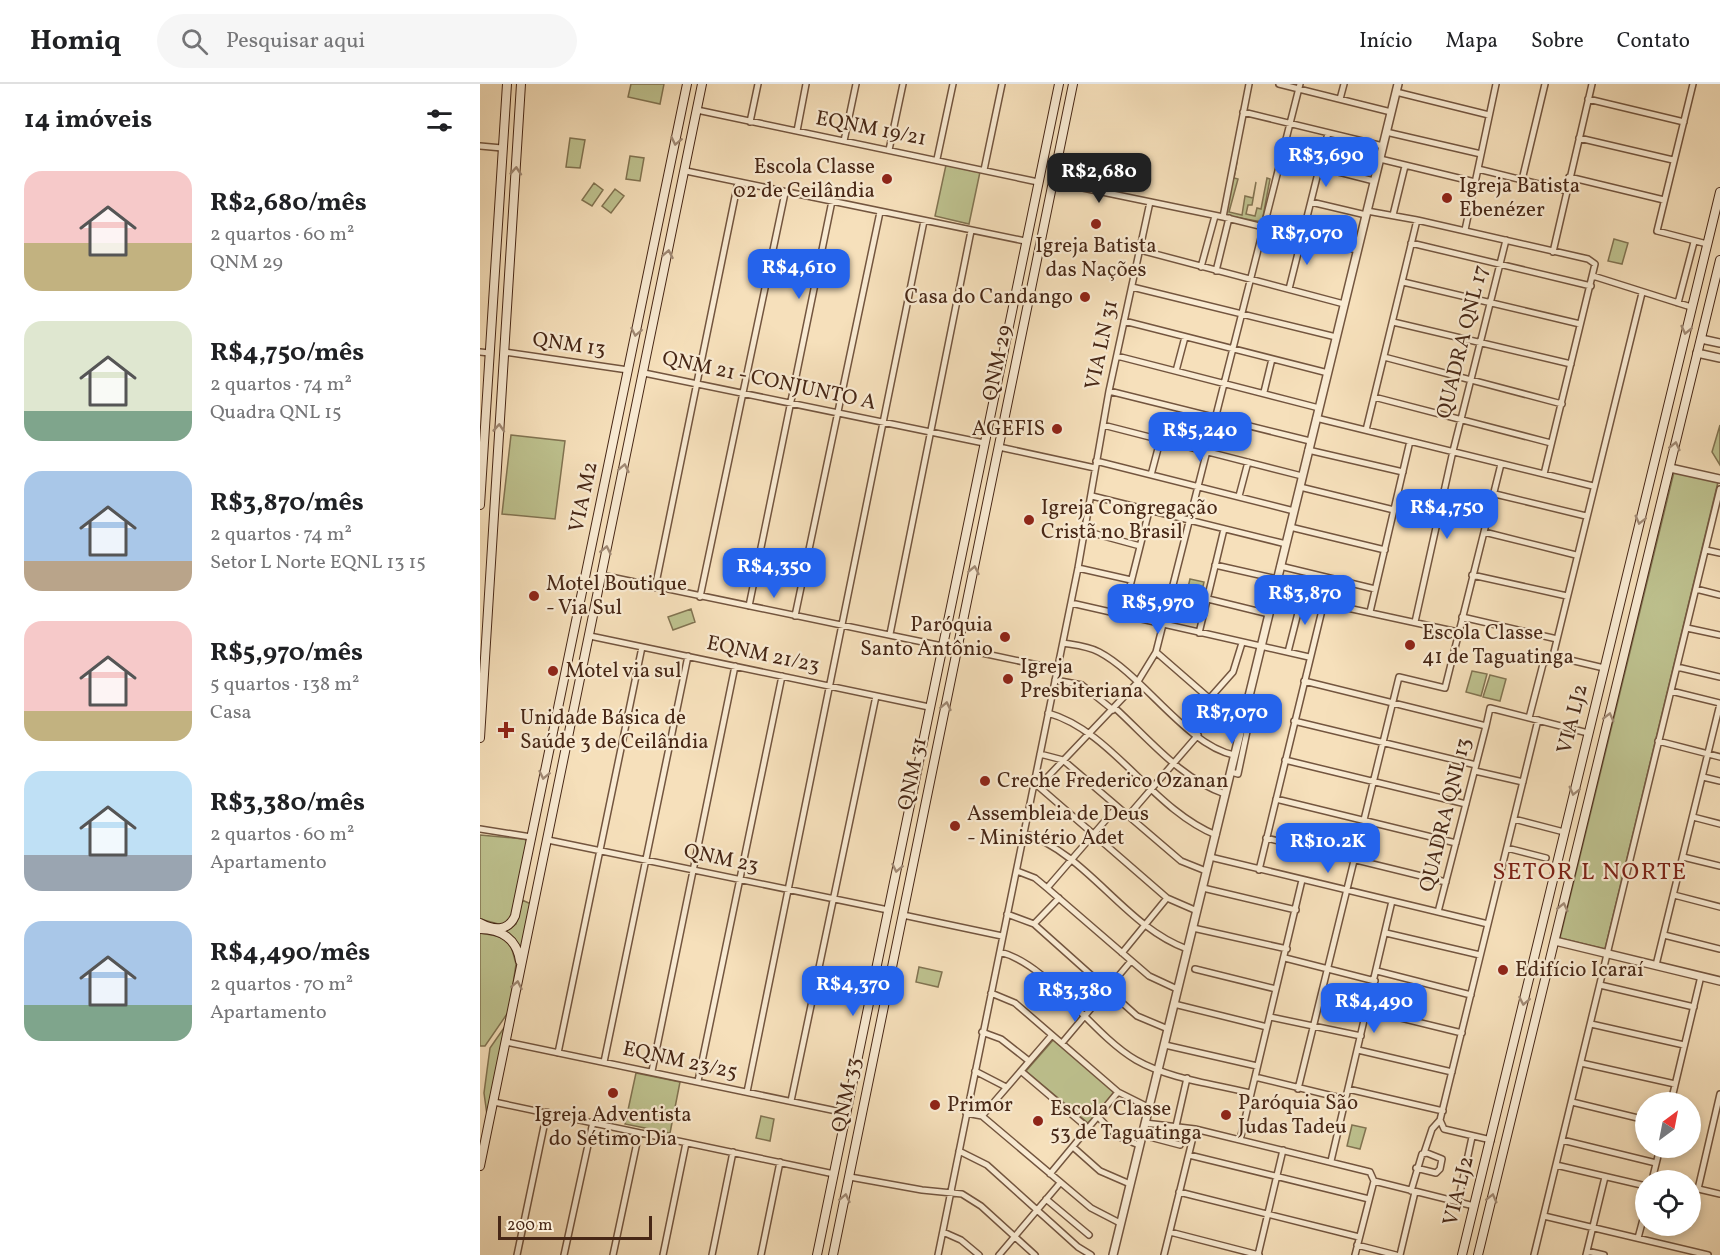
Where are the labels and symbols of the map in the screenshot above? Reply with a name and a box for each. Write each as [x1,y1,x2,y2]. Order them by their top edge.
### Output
street label: EQNM 19/21 [813,104,929,154]
one-way arrow [670,136,683,146]
pin: R$3,690 [1271,137,1381,188]
place label: Escola Classe 02 de Ceilândia [733,153,875,206]
pin: R$2,680 [1044,153,1154,204]
one-way arrow [509,166,522,175]
marker: Escola Classe 02 de Ceilândia [880,172,894,186]
place label: Igreja Batista Ebenézer [1459,172,1580,225]
marker: Igreja Batista Ebenézer [1440,191,1454,205]
pin: R$7,070 [1252,215,1362,266]
marker: Igreja Batista das Nações [1089,217,1103,231]
place label: Igreja Batista das Nações [1035,232,1157,285]
one-way arrow [661,249,674,259]
pin: R$4,610 [744,249,854,300]
street label: QUADRA QNL 17 [1430,262,1496,422]
place label: Casa do Candango [905,283,1073,312]
marker: Casa do Candango [1078,290,1092,304]
street label: VIA LN 31 [1078,297,1126,393]
street label: QNM 29 [976,322,1020,404]
one-way arrow [1680,325,1693,335]
street label: QNM 13 [531,326,607,364]
one-way arrow [630,327,643,337]
street label: QNM 21 - CONJUNTO A [659,344,879,418]
pin: R$5,240 [1145,412,1255,463]
place label: AGEFIS [972,415,1045,444]
marker: AGEFIS [1050,422,1064,436]
one-way arrow [493,424,506,433]
one-way arrow [1668,441,1681,451]
street label: VIA M2 [562,459,606,535]
one-way arrow [617,463,630,473]
pin: R$4,750 [1392,489,1502,540]
place label: Igreja Congregação Cristã no Brasil [1041,494,1218,547]
marker: Igreja Congregação Cristã no Brasil [1022,513,1036,527]
one-way arrow [1634,515,1647,525]
one-way arrow [599,545,612,555]
pin: R$4,350 [719,548,829,599]
one-way arrow [966,565,979,575]
place label: Motel Boutique - Via Sul [546,570,687,623]
pin: R$3,870 [1250,575,1360,626]
pin: R$5,970 [1103,584,1213,635]
marker: Motel Boutique - Via Sul [527,589,541,603]
place label: Paróquia Santo Antônio [860,611,993,664]
place label: Escola Classe 41 de Taguatinga [1422,619,1574,672]
street label: EQNM 21/23 [704,629,822,681]
marker: Paróquia Santo Antônio [998,630,1012,644]
marker: Escola Classe 41 de Taguatinga [1403,638,1417,652]
place label: Igreja Presbiteriana [1020,653,1143,706]
place label: Motel via sul [565,657,681,686]
marker: Motel via sul [546,664,560,678]
marker: Igreja Presbiteriana [1001,672,1015,686]
street label: VIA LJ2 [1550,681,1596,757]
pin: R$7,070 [1177,694,1287,745]
one-way arrow [939,701,952,711]
place label: Unidade Básica de Saúde 3 de Ceilândia [520,704,709,757]
one-way arrow [1602,712,1614,723]
marker: Unidade Básica de Saúde 3 de Ceilândia [497,721,515,739]
street label: QNM 31 [891,735,935,813]
street label: QUADRA QNL 13 [1413,735,1479,895]
place label: Creche Frederico Ozanan [997,767,1228,796]
one-way arrow [538,770,551,780]
marker: Creche Frederico Ozanan [978,774,992,788]
one-way arrow [1569,786,1582,796]
place label: Assembleia de Deus - Ministério Adet [967,800,1149,853]
marker: Assembleia de Deus - Ministério Adet [948,819,962,833]
pin: R$10.2K [1273,823,1383,874]
street label: QNM 23 [681,837,761,881]
district label: SETOR L NORTE [1492,856,1688,890]
one-way arrow [891,862,904,872]
one-way arrow [1556,902,1569,912]
place label: Edifício Icaraí [1515,956,1644,985]
marker: Edifício Icaraí [1496,963,1510,977]
pin: R$4,370 [798,966,908,1017]
pin: R$3,380 [1020,972,1130,1023]
one-way arrow [510,980,523,990]
pin: R$4,490 [1319,983,1429,1034]
one-way arrow [1518,996,1531,1006]
street label: EQNM 23/25 [620,1035,740,1087]
street label: QNM 33 [825,1055,869,1135]
marker: Igreja Adventista do Sétimo Dia [606,1086,620,1100]
place label: Paróquia São Judas Tadeu [1238,1089,1358,1142]
place label: Primor [947,1091,1013,1120]
north arrow [1635,1092,1701,1158]
place label: Escola Classe 53 de Taguatinga [1050,1095,1202,1148]
marker: Primor [928,1098,942,1112]
place label: Igreja Adventista do Sétimo Dia [534,1101,692,1154]
marker: Paróquia São Judas Tadeu [1219,1108,1233,1122]
marker: Escola Classe 53 de Taguatinga [1031,1114,1045,1128]
street label: VIA LJ2 [1436,1153,1482,1229]
one-way arrow [838,1193,851,1203]
one-way arrow [1485,1193,1498,1203]
scale bar [498,1213,652,1240]

